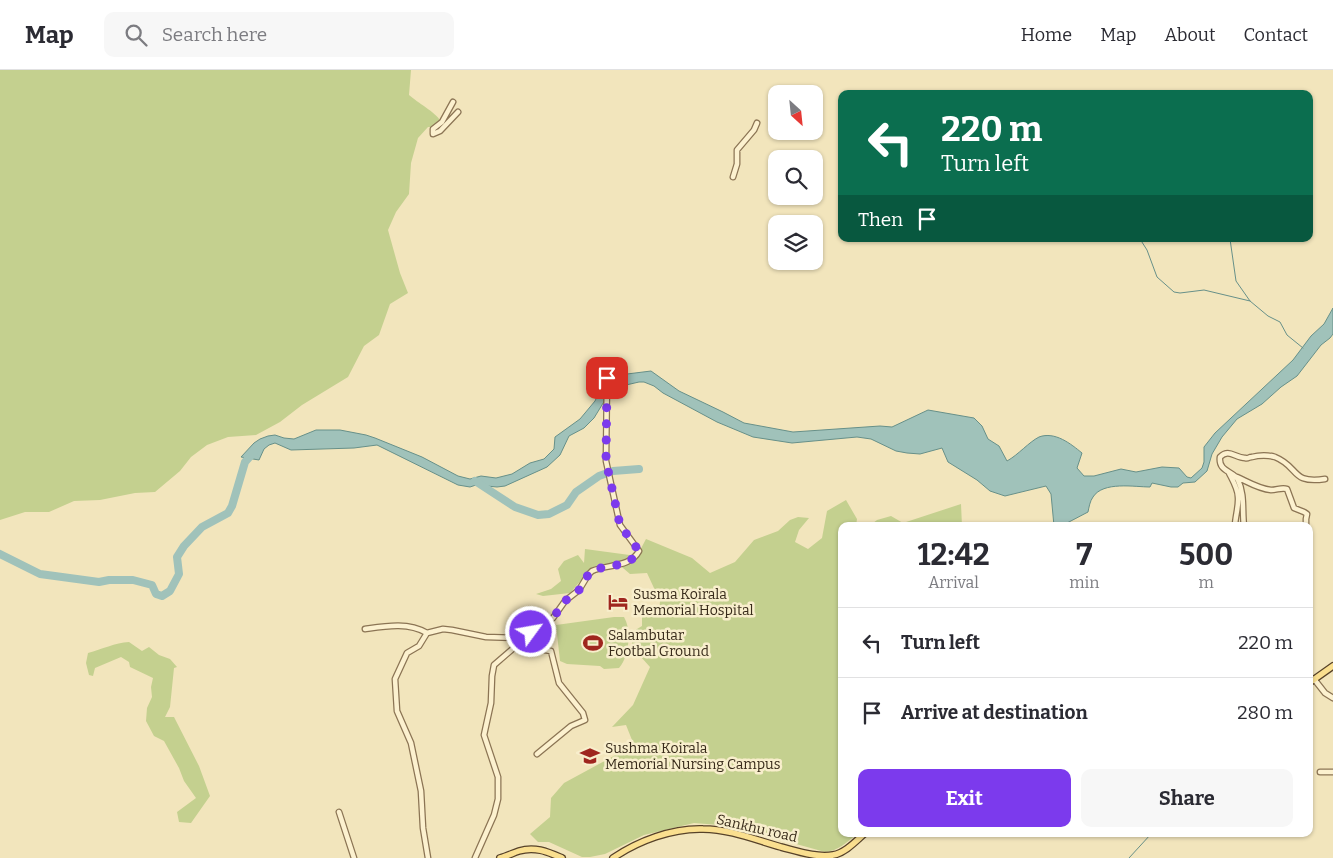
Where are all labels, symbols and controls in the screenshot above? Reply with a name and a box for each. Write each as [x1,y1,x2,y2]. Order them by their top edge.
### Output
search box [104,12,454,57]
text: Map [25,21,74,49]
icon: search [122,21,150,49]
text: Search here [162,23,267,46]
text: Home [1021,24,1072,46]
text: Map [1100,24,1136,46]
text: About [1164,24,1215,46]
text: Contact [1243,24,1308,46]
north arrow [768,85,822,140]
map controls [768,85,823,270]
text: 220 m [941,108,1042,150]
icon: left [858,110,923,175]
button: search [768,150,823,205]
text: Turn left [941,150,1029,177]
icon: arrive [913,205,941,233]
text: Then [858,208,903,231]
button: layers [768,215,823,270]
pin [586,357,628,399]
icon: arrive [593,364,621,392]
text: 12:42 [918,537,990,573]
text: 7 [1076,537,1092,573]
text: 500 [1179,537,1233,573]
text: Arrival [928,573,979,592]
text: min [1069,573,1099,592]
text: m [1199,573,1214,592]
place label: Susma Koirala Memorial Hospital [633,586,754,619]
hotel icon: Susma Koirala Memorial Hospital [607,591,629,613]
position arrow [504,605,556,657]
place label: Salambutar Footbal Ground [608,627,709,660]
icon: left [858,629,886,657]
text: Turn left [901,631,980,654]
text: 220 m [1238,631,1293,654]
sports icon: Salambutar Footbal Ground [582,632,604,654]
icon: arrive [858,699,886,727]
text: Arrive at destination [901,701,1088,724]
text: 280 m [1237,701,1293,724]
place label: Sushma Koirala Memorial Nursing Campus [605,740,780,773]
school or university icon: Sushma Koirala Memorial Nursing Campus [579,745,601,767]
button: Exit [858,769,1071,827]
button: Share [1081,769,1293,827]
street label: Sankhu road [715,811,799,846]

